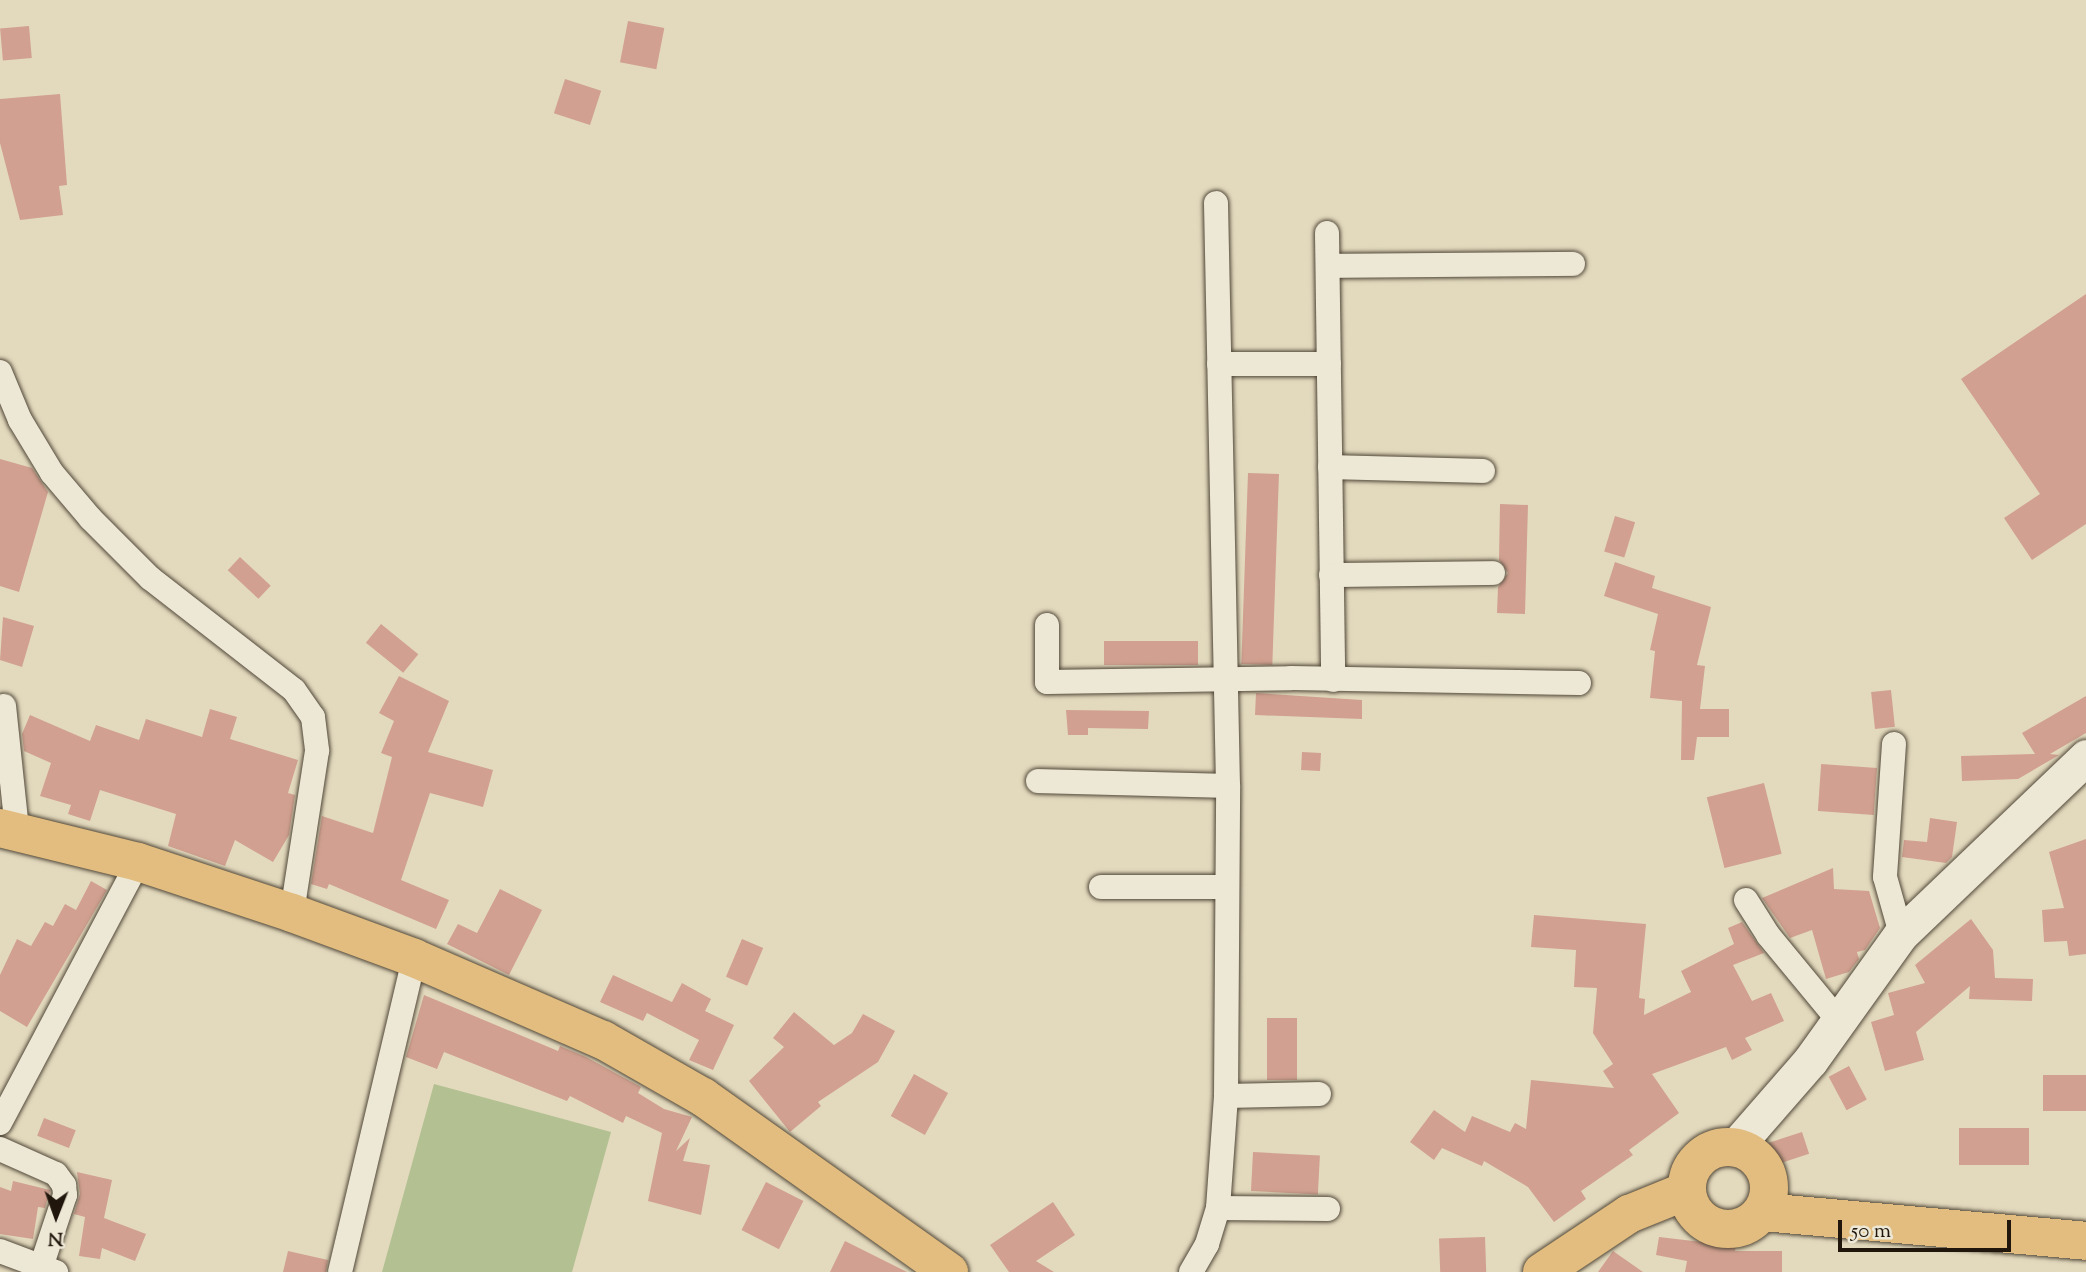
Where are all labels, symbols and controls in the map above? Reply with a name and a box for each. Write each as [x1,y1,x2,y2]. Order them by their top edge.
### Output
north arrow [21,1181,91,1251]
scale bar [1841,1206,2014,1250]
text: 50 m [1851,1217,1891,1247]
text: N [48,1224,63,1251]

